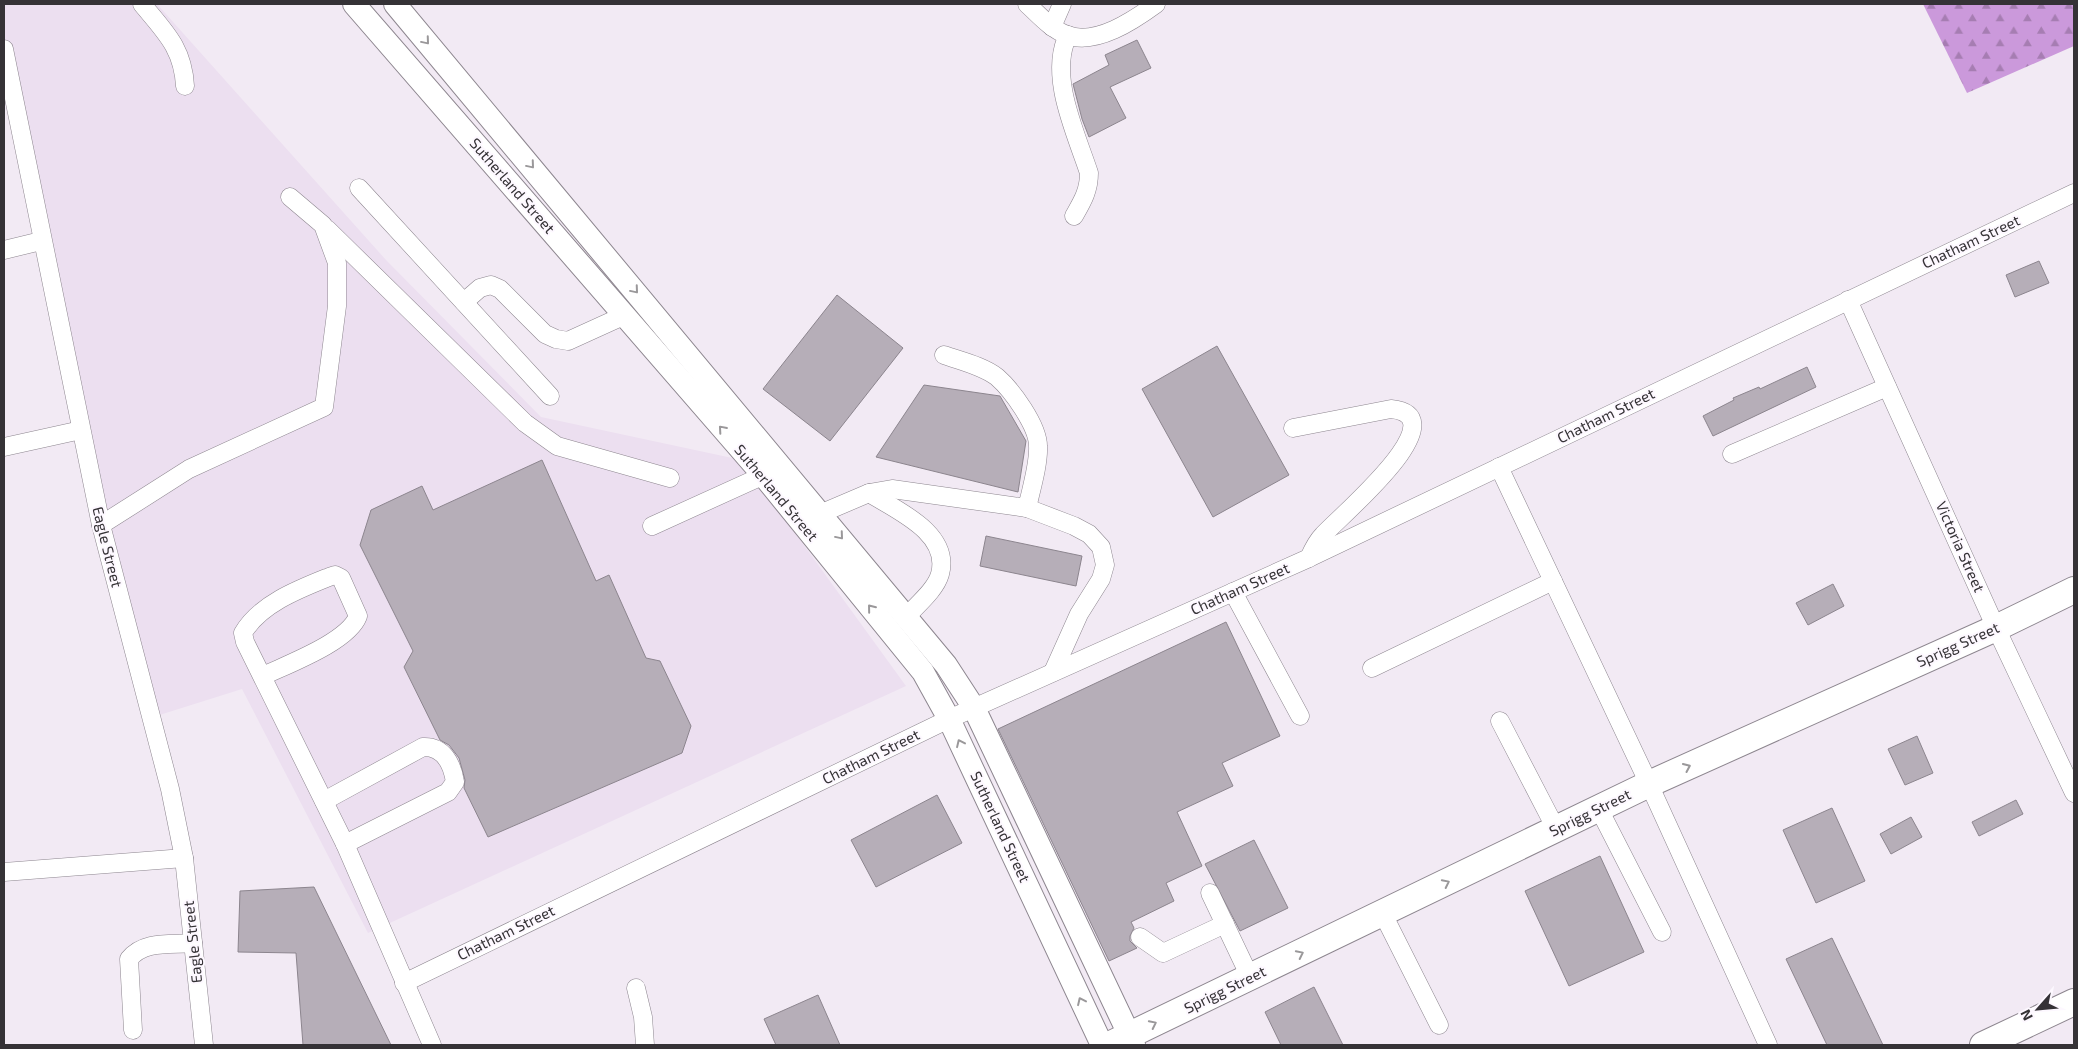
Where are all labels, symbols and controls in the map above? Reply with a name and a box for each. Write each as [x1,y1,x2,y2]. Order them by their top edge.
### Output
one-way arrow [421,35,429,44]
street label: Sutherland Street [466,134,559,237]
one-way arrow [525,160,534,169]
street label: Chatham Street [1919,210,2023,272]
one-way arrow [629,284,637,293]
street label: Chatham Street [1554,384,1658,446]
one-way arrow [719,426,728,435]
street label: Sutherland Street [731,440,823,545]
street label: Victoria Street [1933,498,1989,595]
street label: Eagle Street [89,505,127,589]
one-way arrow [835,530,844,539]
street label: Chatham Street [1187,558,1292,618]
one-way arrow [868,605,876,614]
street label: Sprigg Street [1913,618,2002,670]
street label: Chatham Street [819,725,923,787]
one-way arrow [956,739,967,748]
one-way arrow [1682,763,1691,774]
street label: Sutherland Street [967,768,1035,885]
street label: Sprigg Street [1546,784,1634,840]
one-way arrow [1441,879,1450,889]
street label: Eagle Street [179,900,205,984]
street label: Chatham Street [454,901,558,963]
one-way arrow [1295,949,1304,960]
street label: Sprigg Street [1181,961,1269,1017]
north arrow [2013,984,2063,1034]
one-way arrow [1077,997,1087,1006]
text: N [2016,1007,2036,1023]
one-way arrow [1148,1020,1157,1030]

